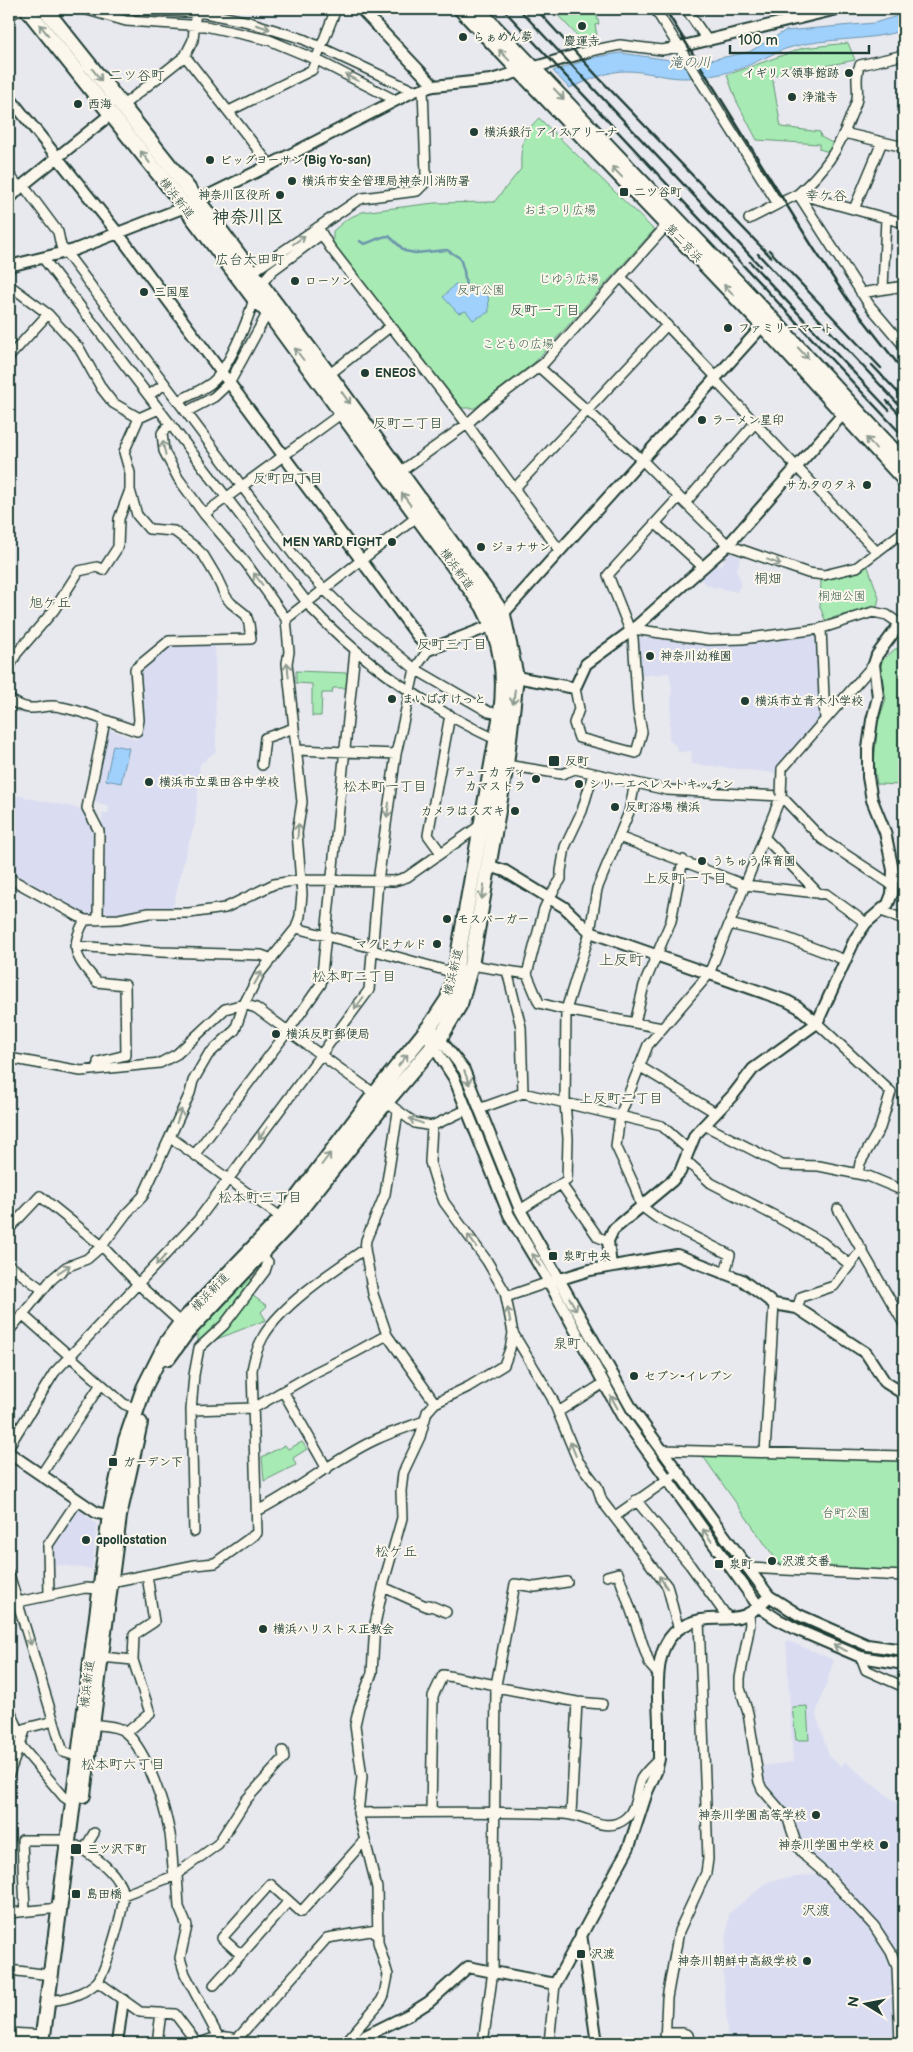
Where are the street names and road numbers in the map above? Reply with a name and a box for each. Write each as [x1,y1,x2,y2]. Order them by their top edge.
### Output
street label: 横浜新道 [156,175,197,222]
street label: 第二京浜 [662,221,706,266]
street label: 横浜新道 [436,545,477,593]
street label: 横浜新道 [440,947,467,997]
street label: 横浜新道 [188,1270,232,1315]
street label: 横浜新道 [77,1659,98,1709]

